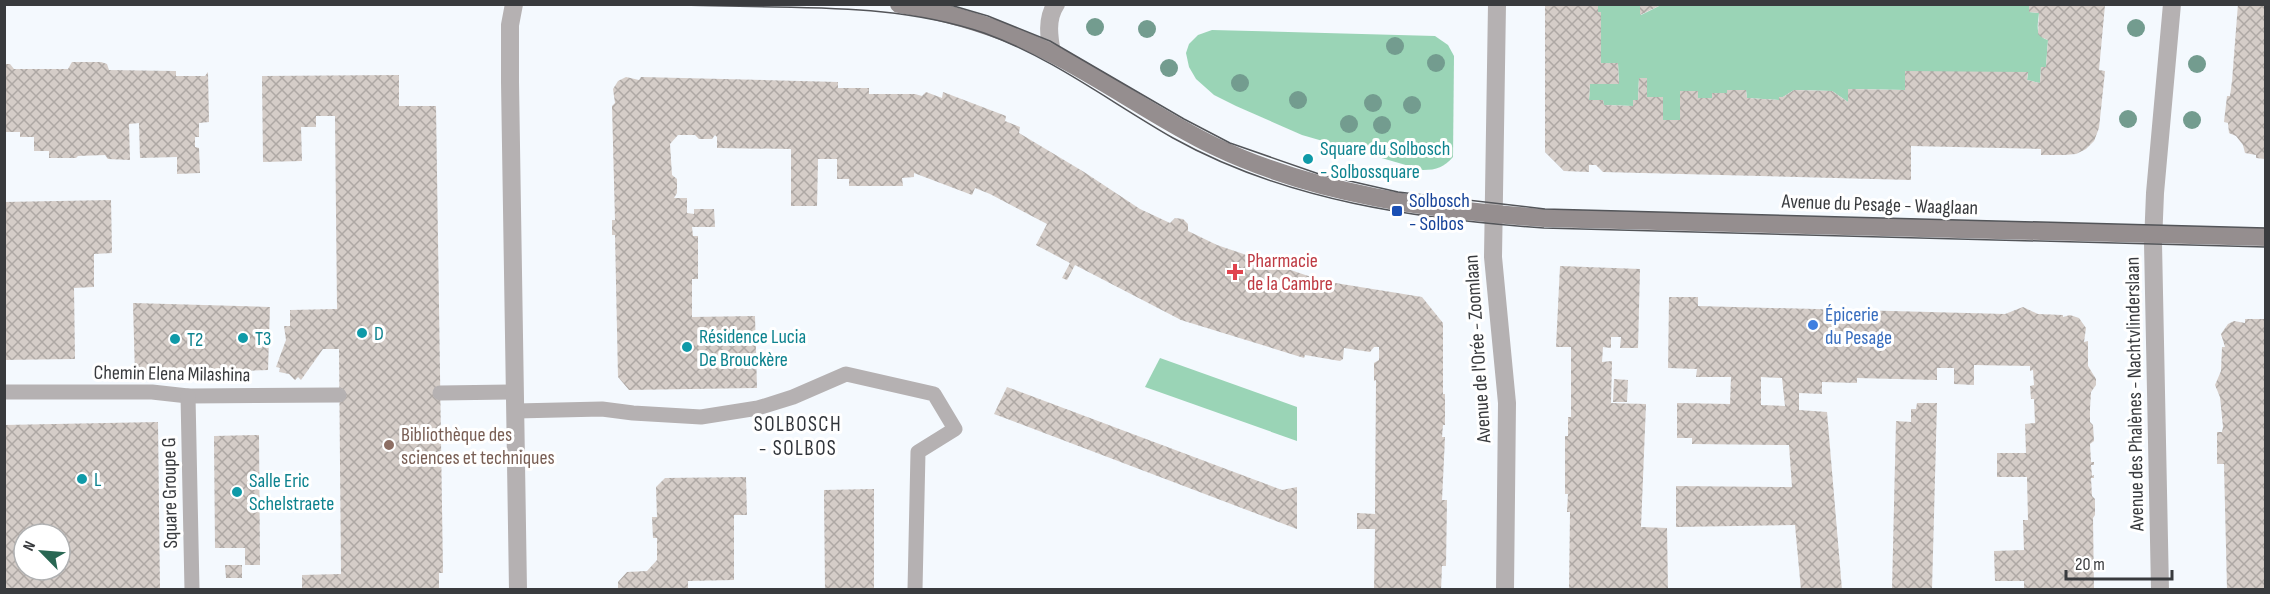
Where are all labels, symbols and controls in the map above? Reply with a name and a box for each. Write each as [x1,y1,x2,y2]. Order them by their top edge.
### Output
place label: Square du Solbosch - Solbossquare [1320,137,1450,184]
marker: Square du Solbosch - Solbossquare [1301,152,1315,166]
place label: Solbosch - Solbos [1409,189,1470,236]
street label: Avenue du Pesage - Waaglaan [1780,190,1979,220]
marker: Solbosch - Solbos [1390,204,1404,218]
place label: Pharmacie de la Cambre [1247,249,1333,296]
street label: Avenue de l'Orée - Zoomlaan [1459,254,1497,445]
street label: Avenue des Phalènes - Nachtvlinderslaan [2121,257,2149,532]
marker: Pharmacie de la Cambre [1228,265,1242,279]
place label: Épicerie du Pesage [1825,303,1892,350]
marker: Épicerie du Pesage [1806,318,1820,332]
place label: D [374,322,384,346]
place label: Résidence Lucia De Brouckère [699,325,806,372]
marker: D [355,326,369,340]
place label: T3 [255,327,272,351]
place label: T2 [187,328,203,352]
marker: T3 [236,331,250,345]
marker: T2 [168,332,182,346]
marker: Résidence Lucia De Brouckère [680,340,694,354]
street label: Chemin Elena Milashina [93,361,251,387]
district label: SOLBOSCH - SOLBOS [754,412,842,461]
place label: Bibliothèque des sciences et techniques [401,423,555,470]
street label: Square Groupe G [157,437,183,549]
marker: Bibliothèque des sciences et techniques [382,438,396,452]
place label: L [94,468,102,492]
place label: Salle Eric Schelstraete [249,469,334,516]
marker: L [75,472,89,486]
marker: Salle Eric Schelstraete [230,485,244,499]
north arrow [12,522,72,582]
text: N [19,538,40,554]
scale bar [2066,543,2172,581]
text: 20 m [2075,554,2105,575]

